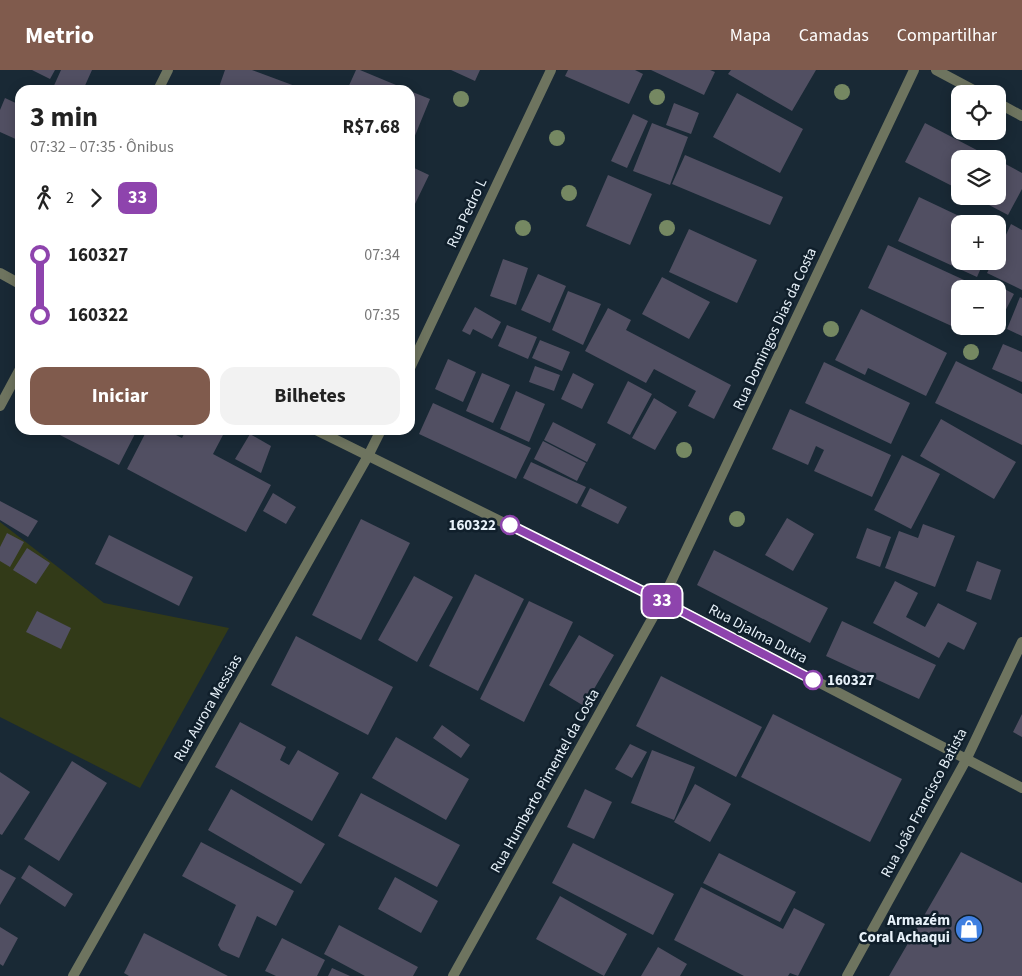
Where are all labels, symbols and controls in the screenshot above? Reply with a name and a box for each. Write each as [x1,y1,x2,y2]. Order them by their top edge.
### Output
text: Metrio [25,18,94,53]
text: Mapa [730,23,771,48]
text: Camadas [799,23,869,48]
text: Compartilhar [897,23,997,48]
map controls [951,85,1006,335]
button: locate [951,85,1006,140]
text: 3 min [30,97,98,137]
text: R$7.68 [343,114,400,141]
text: 07:32 – 07:35 · Ônibus [30,136,174,158]
button: layers [951,150,1006,205]
street label: Rua Pedro L [442,175,492,251]
icon: walk [30,184,58,212]
icon: forward [82,184,110,212]
text: 33 [128,185,147,210]
text: 2 [66,187,74,209]
button: + [951,215,1006,270]
text: 160327 [68,242,128,269]
text: 07:34 [364,244,400,266]
street label: Rua Domingos Dias da Costa [728,244,822,414]
button: − [951,280,1006,335]
text: 160322 [68,302,128,329]
text: 07:35 [364,304,400,326]
button: Iniciar [30,367,210,425]
button: Bilhetes [220,367,400,425]
place label: 160322 [448,515,496,536]
marker: 160322 [500,515,520,535]
line badge: 33 [640,585,684,617]
text: 33 [652,588,672,613]
street label: Rua Djalma Dutra [705,599,811,669]
street label: Rua Aurora Messias [169,651,247,765]
marker: 160327 [803,670,823,690]
place label: 160327 [827,670,875,691]
street label: Rua Humberto Pimentel da Costa [485,685,605,877]
street label: Rua João Francisco Batista [876,725,972,881]
place label: Armazém Coral Achaqui [859,910,950,948]
shop icon: Armazém Coral Achaqui [954,914,984,944]

